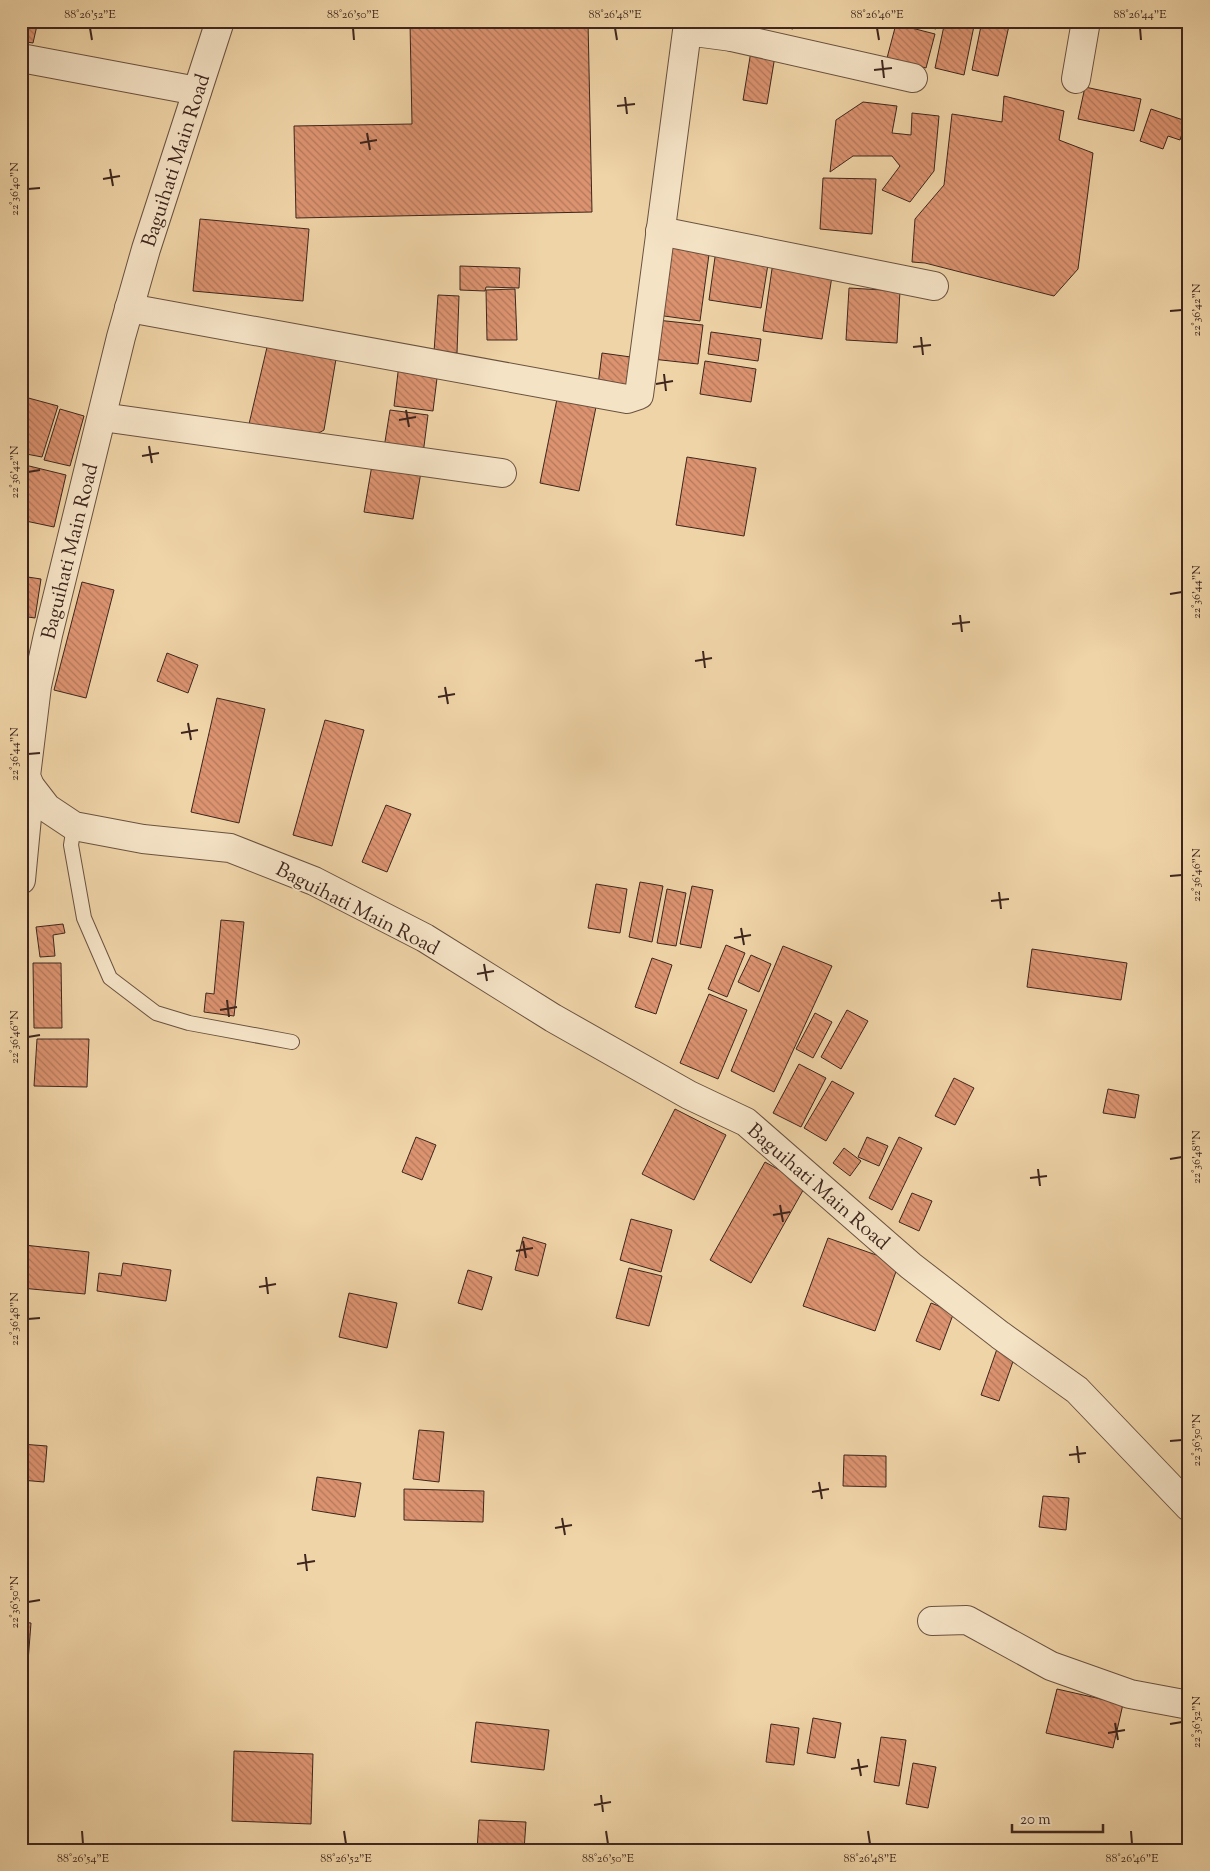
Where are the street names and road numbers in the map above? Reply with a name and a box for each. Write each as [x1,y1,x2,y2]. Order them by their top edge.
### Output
street label: Baguihati Main Road [136,71,219,251]
street label: Baguihati Main Road [36,461,107,643]
street label: Baguihati Main Road [270,856,444,964]
street label: Baguihati Main Road [740,1118,895,1258]

